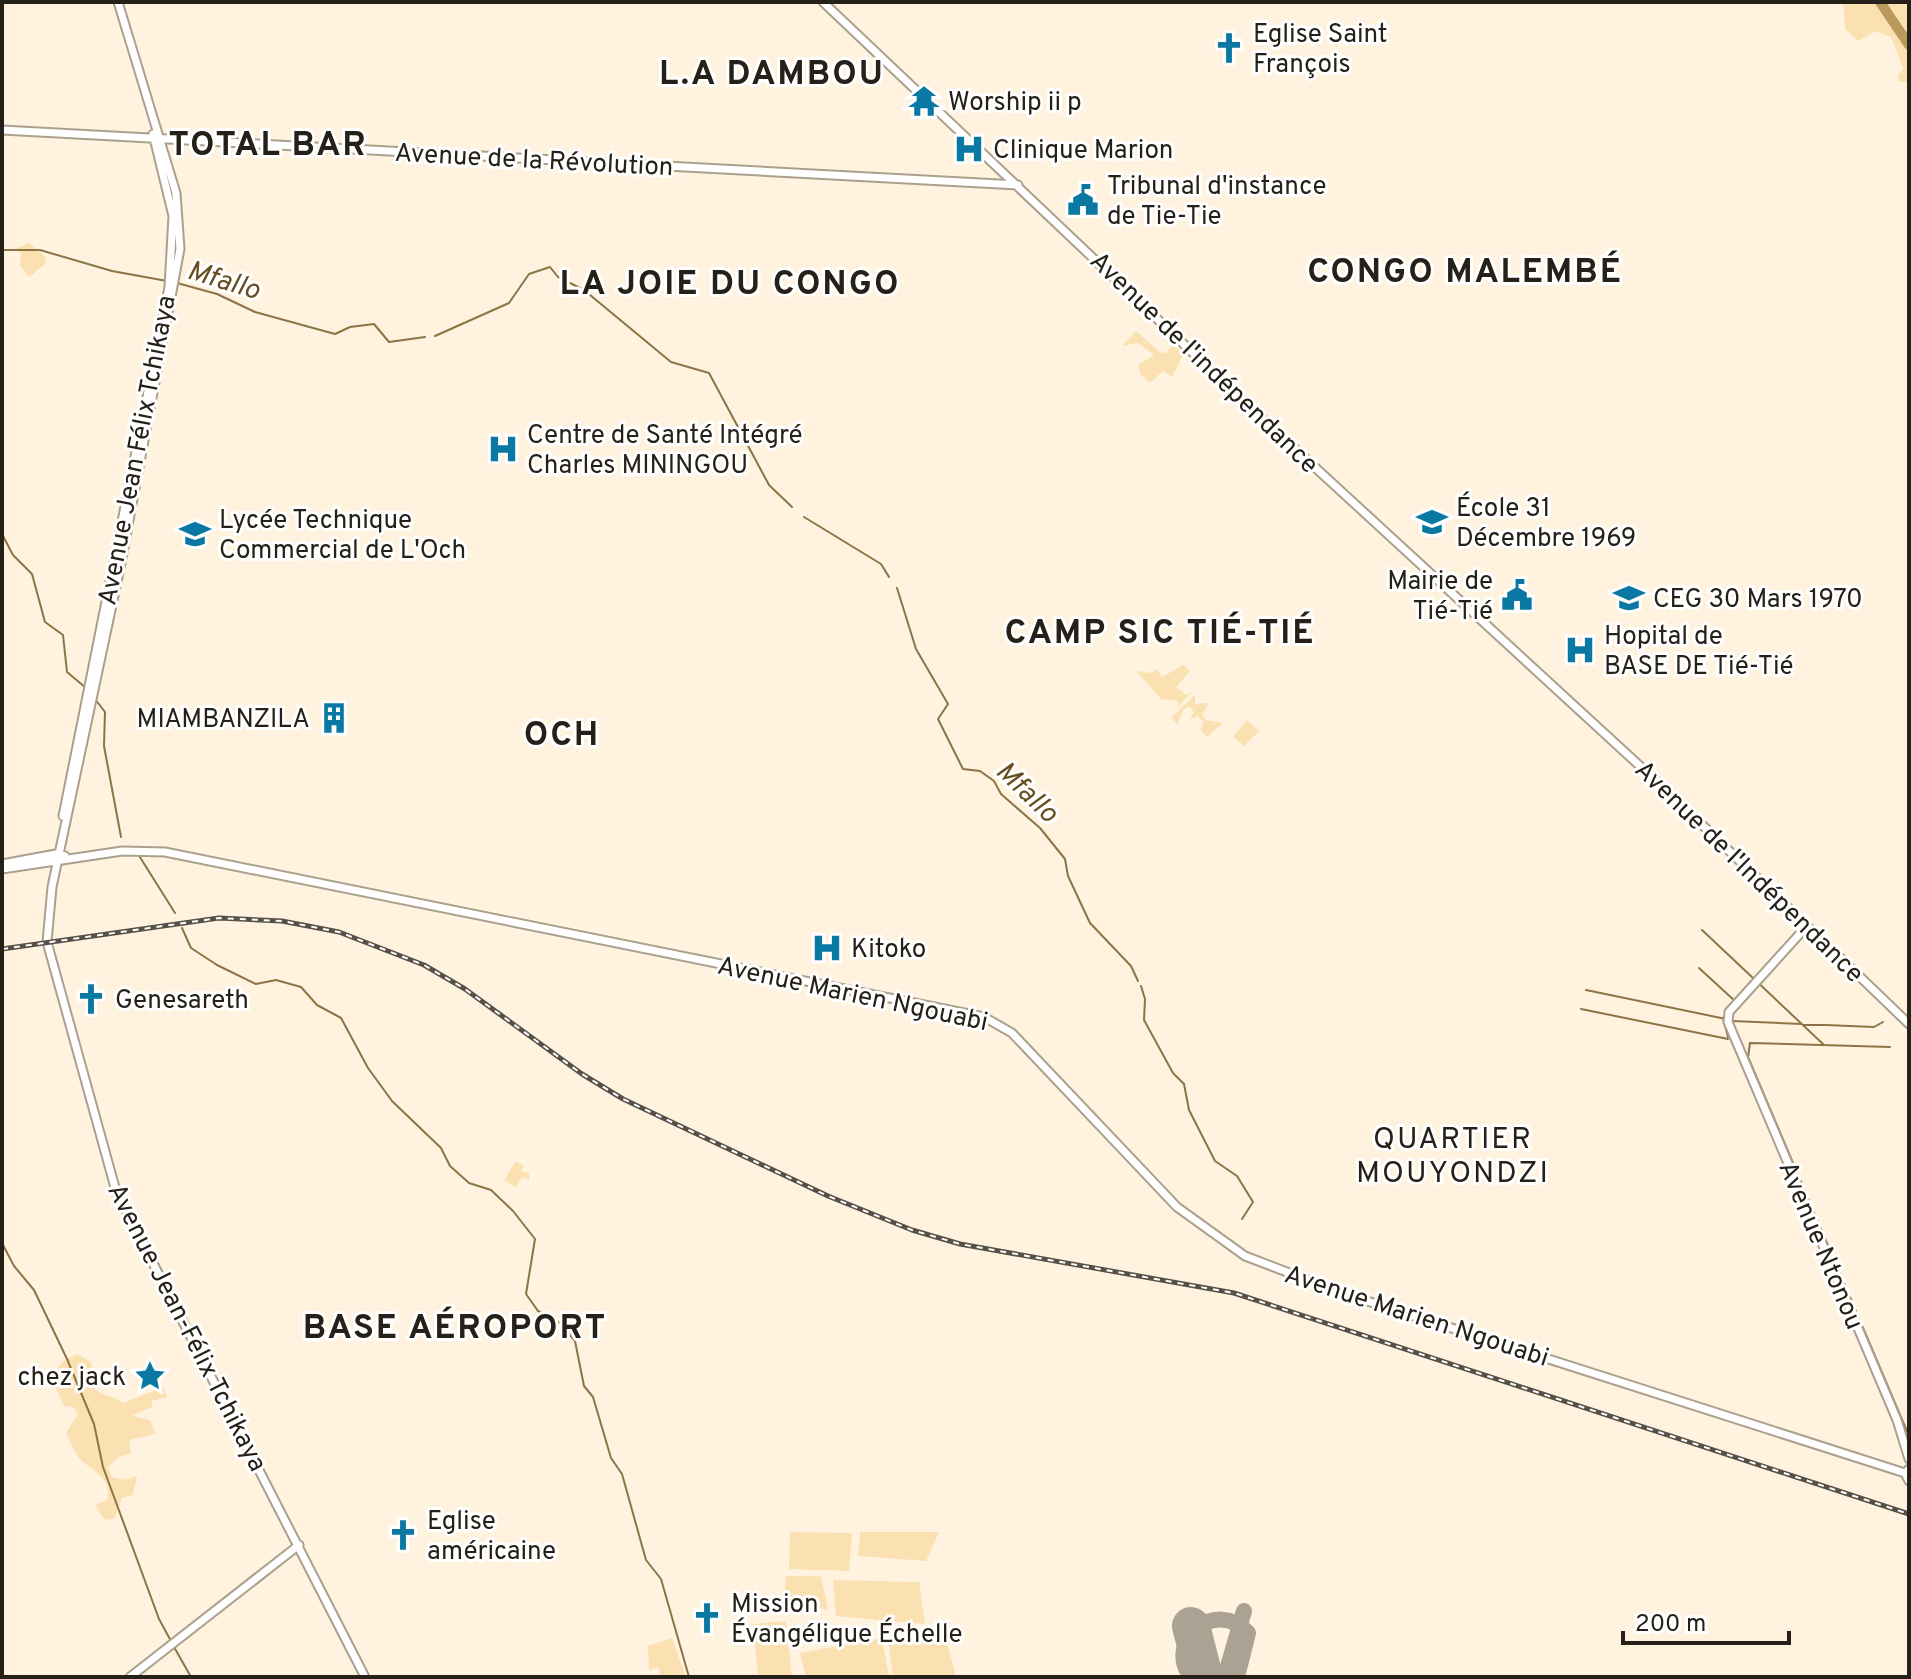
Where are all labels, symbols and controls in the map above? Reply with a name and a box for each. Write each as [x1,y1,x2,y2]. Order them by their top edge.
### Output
place label: Eglise Saint François [1253,19,1388,82]
church icon: Eglise Saint François [1212,31,1246,65]
district label: L.A DAMBOU [659,54,885,97]
temple icon: Worship ii p [907,84,941,118]
place label: Worship ii p [948,87,1082,120]
district label: TOTAL BAR [168,125,368,168]
hospital icon: Clinique Marion [952,132,986,166]
place label: Clinique Marion [993,135,1173,168]
street label: Avenue de la Révolution [394,138,674,185]
place label: Tribunal d'instance de Tie-Tie [1107,171,1326,234]
public building icon: Tribunal d'instance de Tie-Tie [1066,183,1100,217]
street label: Avenue de l'indépendance [1082,246,1325,482]
district label: CONGO MALEMBÉ [1307,250,1623,295]
water label: Mfallo [182,254,264,310]
district label: LA JOIE DU CONGO [560,264,900,307]
street label: Avenue Jean Félix Tchikaya [92,293,185,608]
place label: Centre de Santé Intégré Charles MININGOU [527,420,802,483]
hospital icon: Centre de Santé Intégré Charles MININGOU [486,432,520,466]
place label: École 31 Décembre 1969 [1456,491,1636,556]
place label: Lycée Technique Commercial de L'Och [219,505,466,568]
school or university icon: École 31 Décembre 1969 [1415,505,1449,539]
school or university icon: Lycée Technique Commercial de L'Och [178,517,212,551]
place label: Mairie de Tié-Tié [1387,566,1493,629]
public building icon: Mairie de Tié-Tié [1500,578,1534,612]
school or university icon: CEG 30 Mars 1970 [1612,581,1646,615]
place label: CEG 30 Mars 1970 [1653,584,1863,617]
district label: CAMP SIC TIÉ-TIÉ [1005,611,1315,656]
place label: Hopital de BASE DE Tié-Tié [1604,621,1794,684]
hospital icon: Hopital de BASE DE Tié-Tié [1563,633,1597,667]
building icon: MIAMBANZILA [317,701,351,735]
place label: MIAMBANZILA [137,704,310,737]
district label: OCH [524,715,600,758]
water label: Mfallo [987,755,1065,832]
street label: Avenue de l'Indépendance [1627,755,1870,991]
hospital icon: Kitoko [810,931,844,965]
place label: Kitoko [851,934,926,967]
street label: Avenue Marien Ngouabi [714,951,991,1040]
church icon: Genesareth [74,982,108,1016]
place label: Genesareth [115,985,249,1018]
district label: QUARTIER MOUYONDZI [1356,1122,1550,1193]
street label: Avenue Ntonou [1769,1157,1870,1335]
street label: Avenue Jean-Félix Tchikaya [99,1179,273,1478]
street label: Avenue Marien Ngouabi [1280,1259,1553,1376]
district label: BASE AÉROPORT [303,1306,607,1351]
place icon: chez jack [133,1359,167,1393]
place label: chez jack [18,1362,126,1395]
place label: Eglise américaine [427,1506,556,1569]
church icon: Eglise américaine [386,1518,420,1552]
place label: Mission Évangélique Échelle [731,1589,962,1652]
scale bar [1623,1595,1789,1645]
church icon: Mission Évangélique Échelle [690,1601,724,1635]
text: 200 m [1635,1610,1706,1640]

